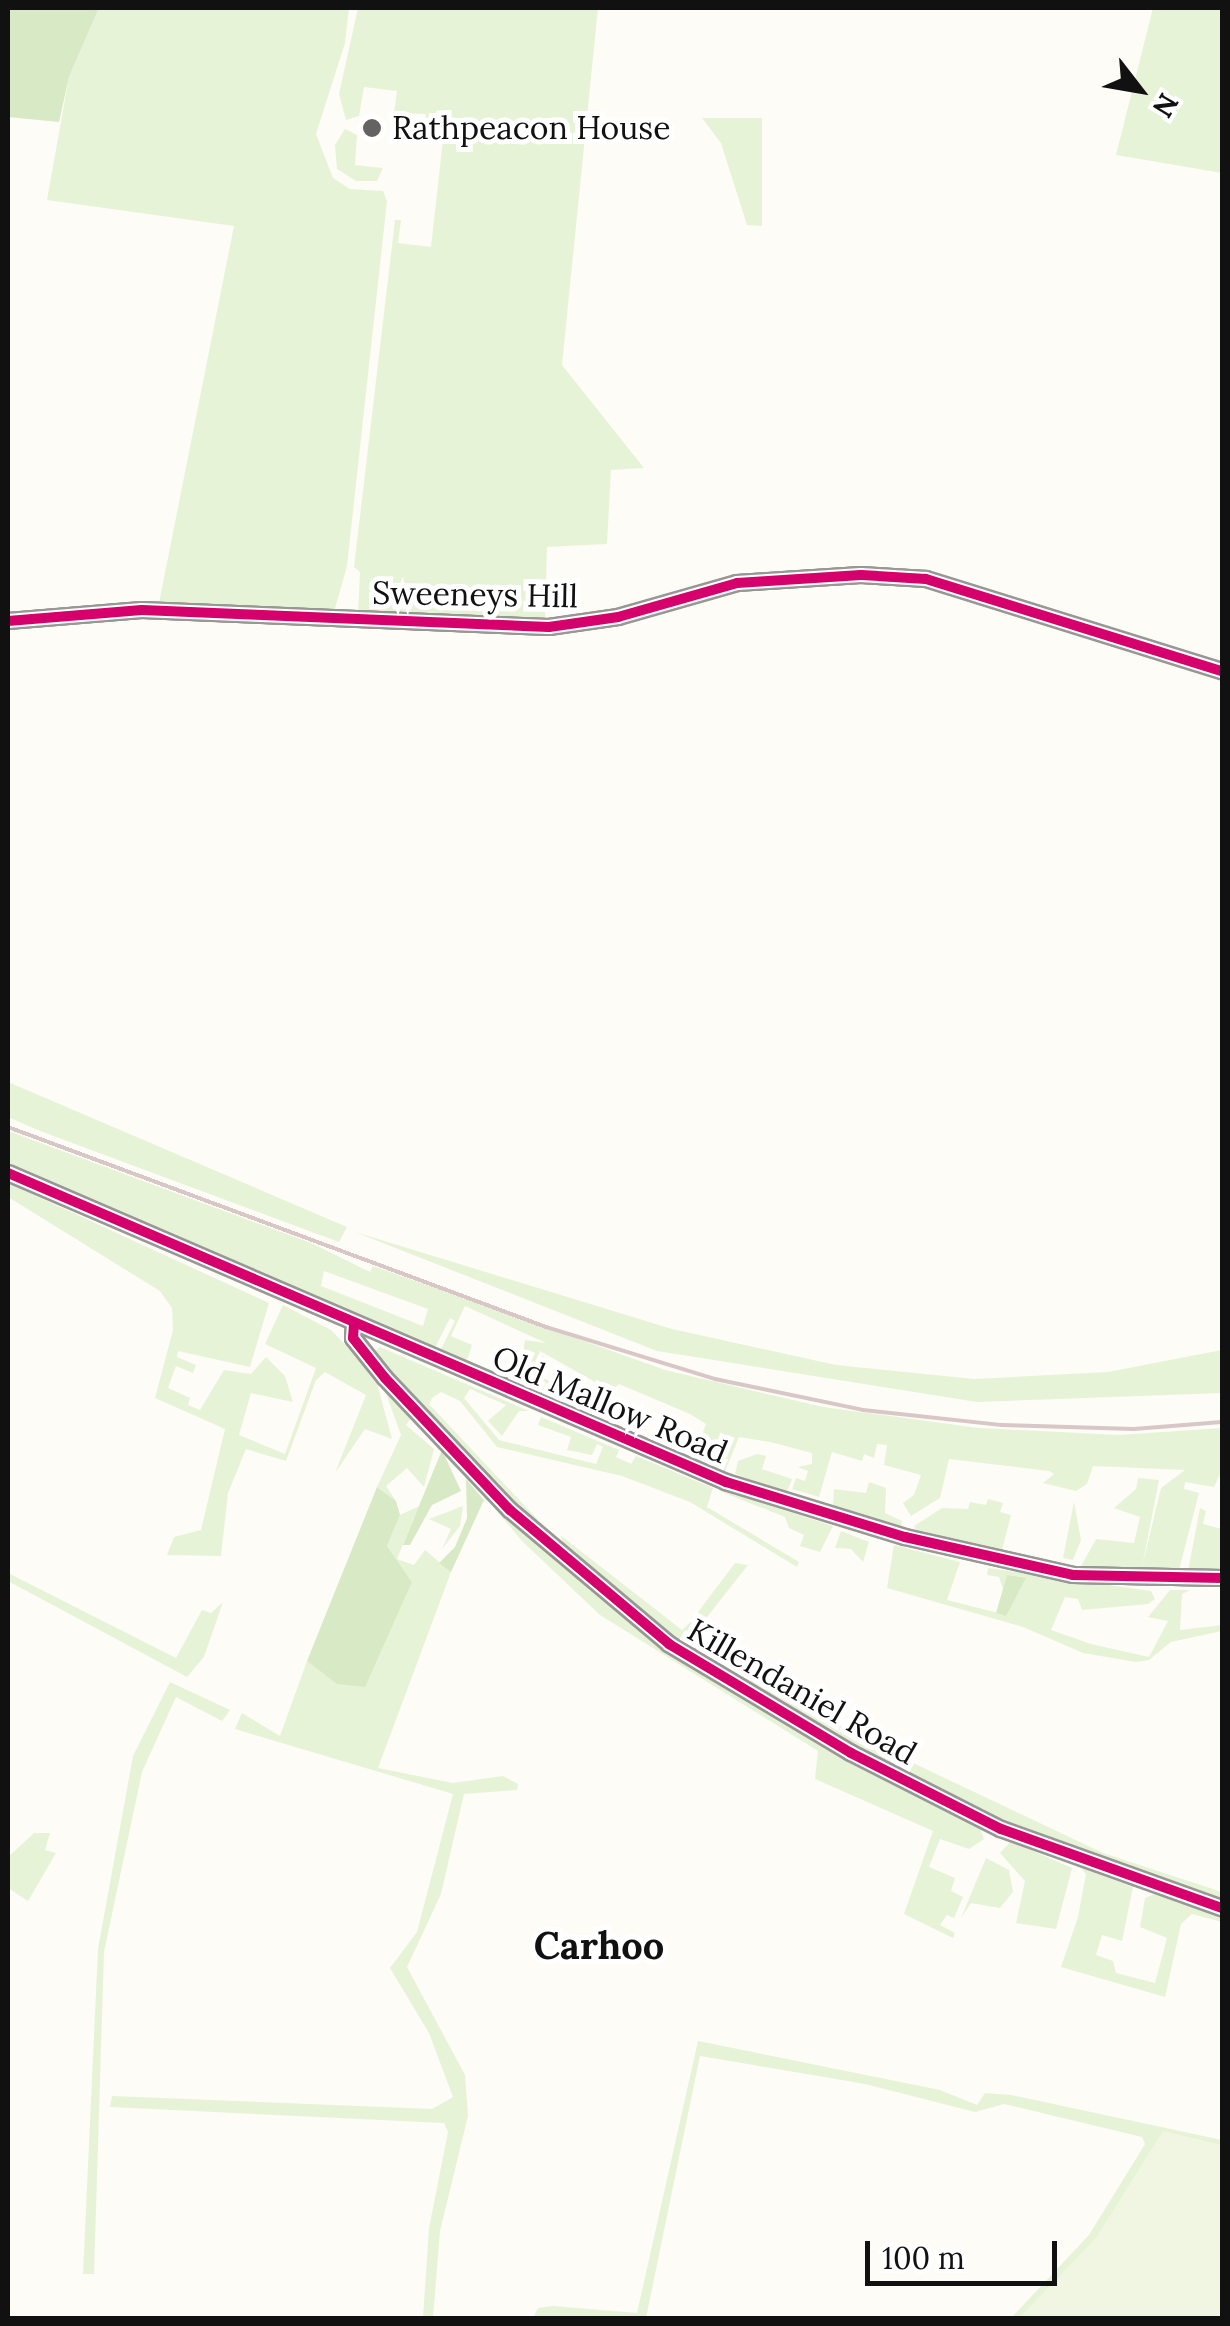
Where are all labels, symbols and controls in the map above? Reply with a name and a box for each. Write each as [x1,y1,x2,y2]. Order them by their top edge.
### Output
north arrow [1090,40,1190,140]
text: N [1145,87,1187,124]
place label: Rathpeacon House [392,109,670,147]
marker: Rathpeacon House [361,117,383,139]
street label: Sweeneys Hill [372,574,578,616]
street label: Old Mallow Road [487,1338,733,1472]
street label: Killendaniel Road [681,1611,923,1773]
district label: Carhoo [534,1923,664,1969]
scale bar [870,2221,1062,2283]
text: 100 m [882,2239,965,2277]

